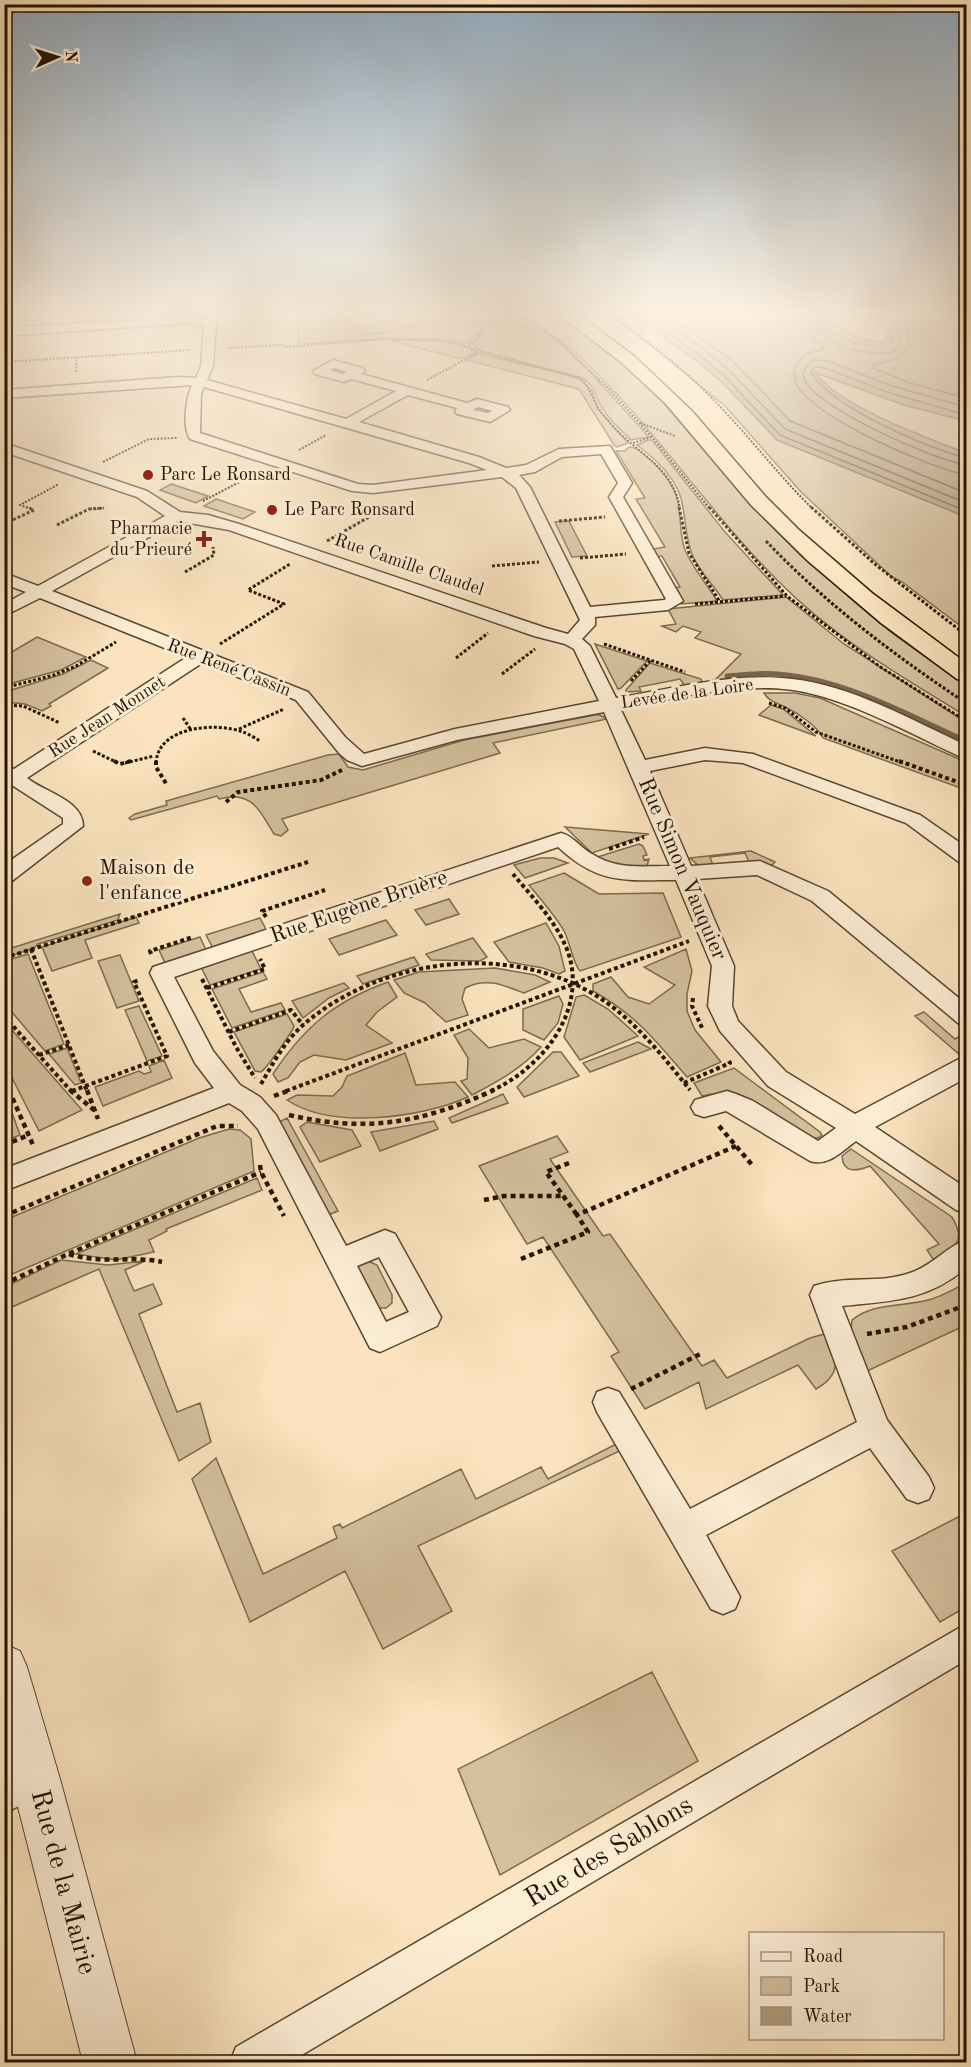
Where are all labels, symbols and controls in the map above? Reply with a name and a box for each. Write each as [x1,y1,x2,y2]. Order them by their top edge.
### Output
north arrow [27,27,87,87]
text: N [62,50,78,64]
place label: Parc Le Ronsard [160,466,291,484]
marker: Parc Le Ronsard [141,468,155,482]
place label: Le Parc Ronsard [284,501,415,519]
marker: Le Parc Ronsard [265,503,279,517]
place label: Pharmacie du Prieuré [110,520,192,559]
street label: Rue Camille Claudel [332,531,486,599]
marker: Pharmacie du Prieuré [197,532,211,546]
street label: Rue René Cassin [165,636,294,700]
street label: Rue Jean Monnet [45,673,169,761]
street label: Levée de la Loire [620,676,754,712]
street label: Rue Simon Vauquier [634,775,730,963]
place label: Maison de l'enfance [99,857,194,904]
street label: Rue Eugène Bruère [267,866,451,948]
marker: Maison de l'enfance [80,874,94,888]
street label: Rue de la Mairie [25,1787,101,1977]
street label: Rue des Sablons [520,1791,698,1913]
legend [749,1932,944,2040]
text: Road [803,1948,843,1966]
text: Park [803,1978,840,1996]
text: Water [803,2008,852,2026]

